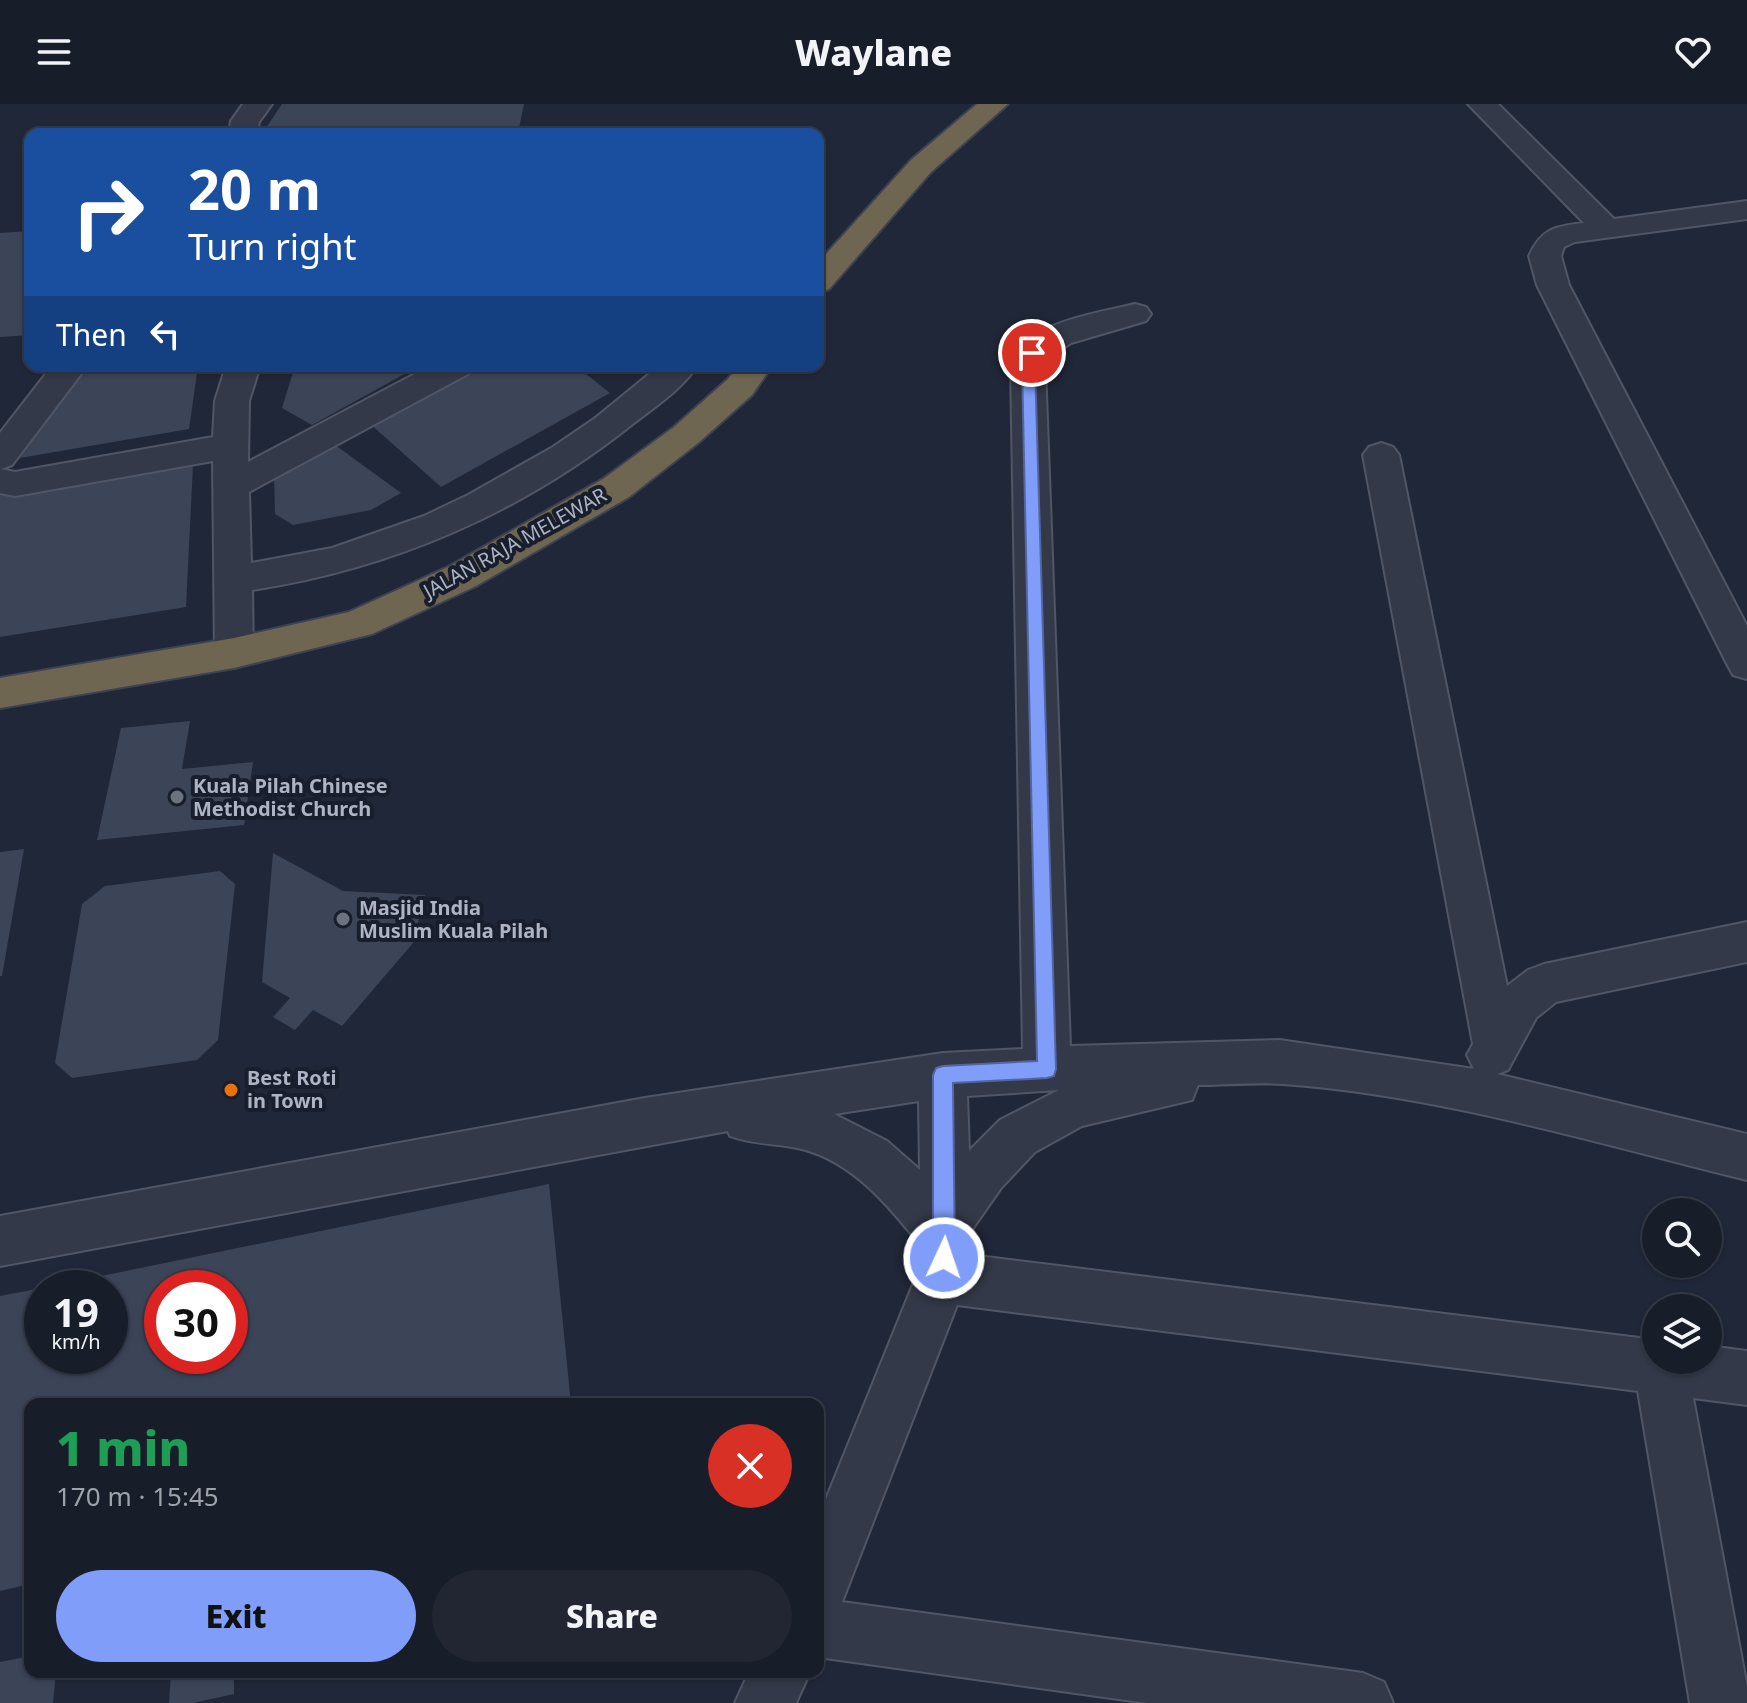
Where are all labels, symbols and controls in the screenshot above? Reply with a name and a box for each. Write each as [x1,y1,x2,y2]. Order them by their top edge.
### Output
text: Waylane [795,28,952,77]
icon: menu [32,30,76,74]
icon: heart [1671,30,1715,74]
text: 20 m [188,150,321,226]
icon: right [56,160,160,264]
text: Turn right [188,222,356,271]
icon: left [143,312,187,356]
text: Then [56,314,127,355]
pin [998,319,1066,387]
icon: arrive [1010,331,1054,375]
street label: JALAN RAJA MELEWAR [417,481,612,605]
place label: Kuala Pilah Chinese Methodist Church [193,772,388,822]
marker: Kuala Pilah Chinese Methodist Church [168,788,186,806]
place label: Masjid India Muslim Kuala Pilah [359,894,548,944]
marker: Masjid India Muslim Kuala Pilah [334,910,352,928]
place label: Best Roti in Town [247,1064,336,1114]
marker: Best Roti in Town [222,1081,240,1099]
map controls [1642,1198,1722,1374]
button: search [1642,1198,1722,1278]
position arrow [902,1216,986,1300]
speed limit sign: 30 [144,1270,248,1374]
text: 19 [53,1284,99,1339]
button: layers [1642,1294,1722,1374]
text: km/h [51,1328,101,1355]
text: 1 min [56,1415,190,1480]
button: close [708,1424,792,1508]
text: 170 m · 15:45 [56,1478,219,1514]
button: Exit [56,1570,416,1662]
button: Share [432,1570,792,1662]

